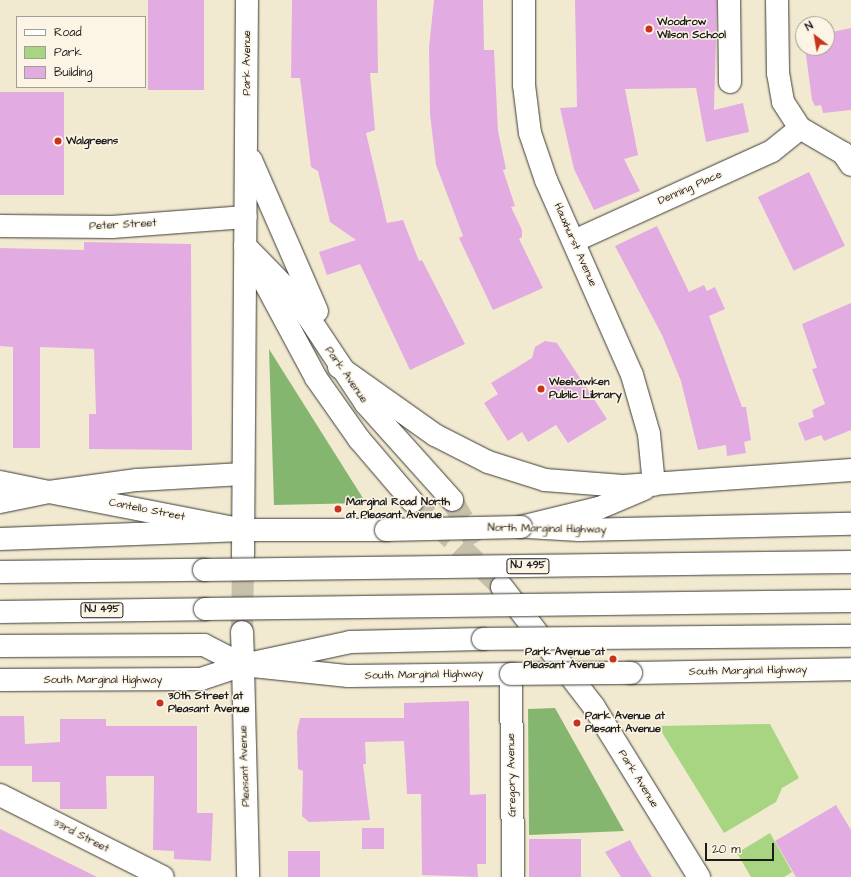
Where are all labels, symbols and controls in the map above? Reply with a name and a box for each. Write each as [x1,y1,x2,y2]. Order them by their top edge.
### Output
legend [16,16,146,88]
place label: Woodrow Wilson School [657,16,726,42]
north arrow [795,16,835,56]
text: N [802,18,816,34]
text: Road [54,24,82,41]
marker: Woodrow Wilson School [644,24,654,34]
street label: Park Avenue [240,30,254,96]
text: Park [54,44,82,61]
text: Building [54,64,92,81]
place label: Walgreens [66,134,118,148]
marker: Walgreens [53,136,63,146]
street label: Denning Place [656,168,724,208]
street label: Hauxhurst Avenue [551,201,599,289]
street label: Peter Street [89,217,157,233]
street label: Park Avenue [322,344,370,406]
place label: Weehawken Public Library [549,376,622,402]
marker: Weehawken Public Library [536,384,546,394]
street label: Cantello Street [108,496,186,524]
place label: Marginal Road North at Pleasant Avenue [346,496,450,522]
marker: Marginal Road North at Pleasant Avenue [333,504,343,514]
street label: North Marginal Highway [488,521,606,537]
road number: NJ 495 [506,558,550,574]
road number: NJ 495 [80,602,124,618]
place label: Park Avenue at Pleasant Avenue [523,646,605,672]
marker: Park Avenue at Pleasant Avenue [608,654,618,664]
street label: South Marginal Highway [689,663,807,679]
street label: South Marginal Highway [365,667,483,683]
street label: South Marginal Highway [44,673,162,687]
place label: 30th Street at Pleasant Avenue [168,690,250,716]
marker: 30th Street at Pleasant Avenue [155,698,165,708]
place label: Park Avenue at Plesant Avenue [585,710,665,736]
marker: Park Avenue at Plesant Avenue [572,718,582,728]
street label: Pleasant Avenue [237,725,253,807]
street label: Gregory Avenue [505,733,519,817]
street label: Park Avenue [615,748,661,810]
street label: 33rd Street [51,816,111,856]
scale bar [707,835,776,861]
text: 20 m [712,841,741,858]

